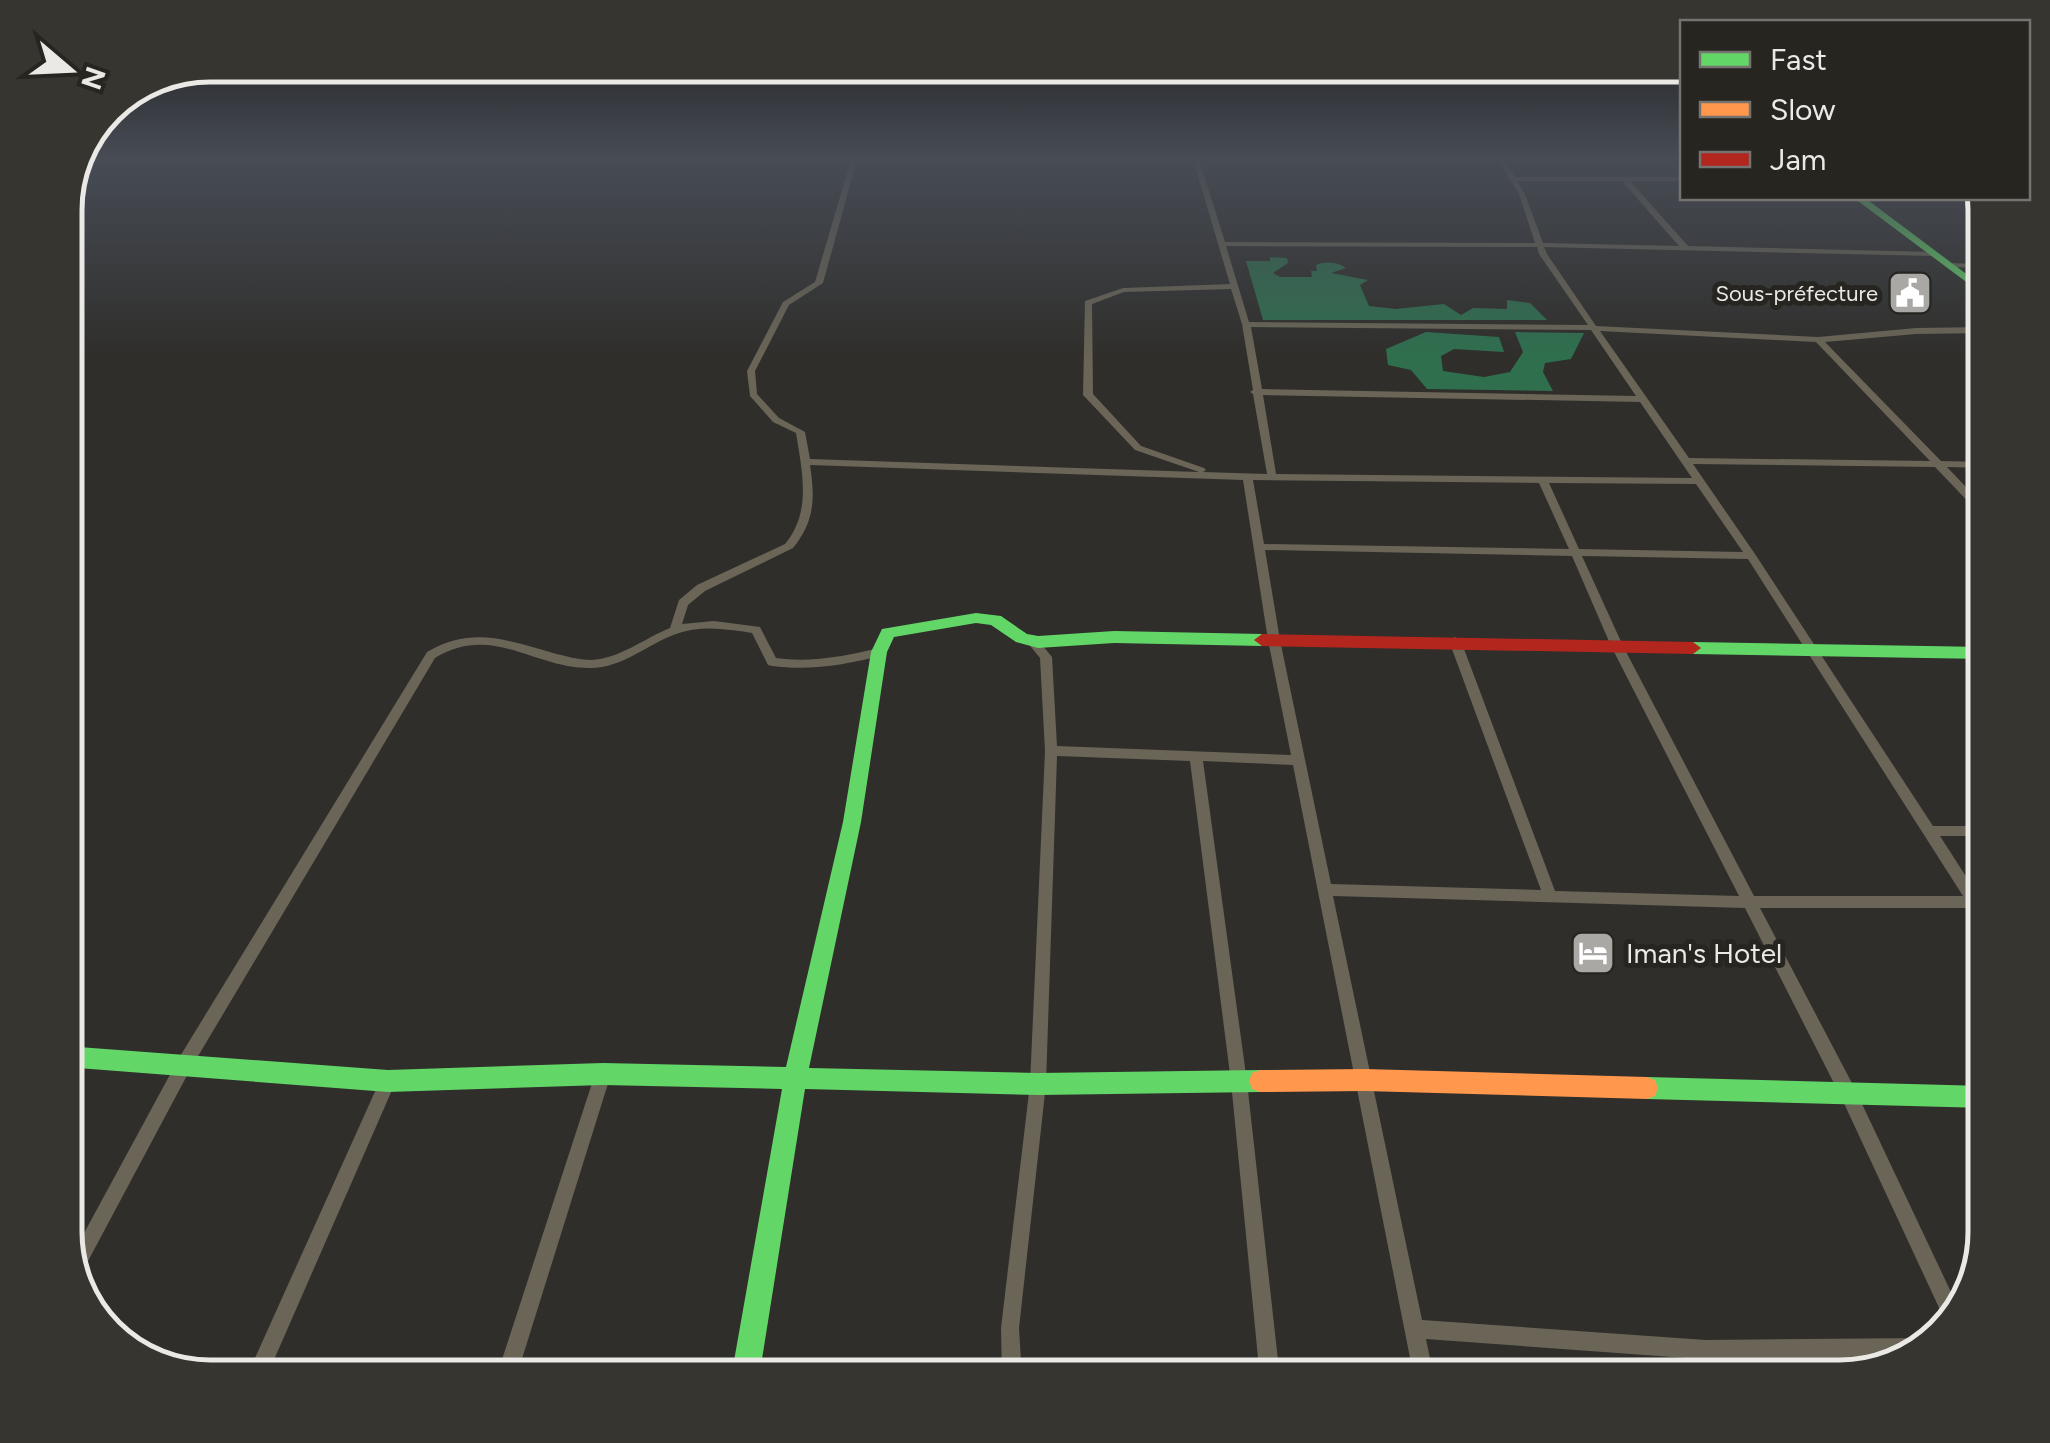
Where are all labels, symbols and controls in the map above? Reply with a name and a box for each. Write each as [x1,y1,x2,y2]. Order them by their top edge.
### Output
north arrow [20,20,120,120]
legend [1680,20,2030,200]
text: Fast [1770,41,1827,78]
text: N [74,62,113,94]
text: Slow [1770,91,1836,128]
text: Jam [1770,141,1826,178]
public building icon: Sous-préfecture [1887,270,1933,316]
place label: Sous-préfecture [1716,280,1878,307]
hotel icon: Iman's Hotel [1570,930,1616,976]
place label: Iman's Hotel [1626,936,1782,970]

